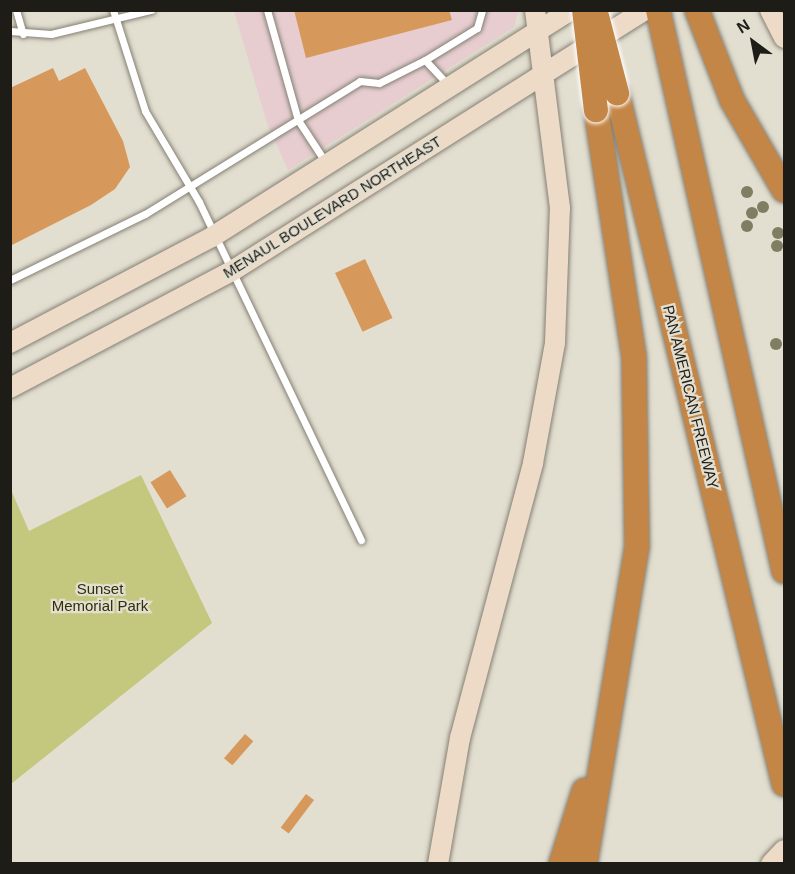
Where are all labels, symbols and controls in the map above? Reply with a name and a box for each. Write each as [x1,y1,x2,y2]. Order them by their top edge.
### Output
north arrow [723,12,783,72]
text: N [734,16,753,37]
street label: MENAUL BOULEVARD NORTHEAST [219,132,445,282]
street label: PAN AMERICAN FREEWAY [659,303,723,491]
park label: Sunset Memorial Park [52,579,148,614]

